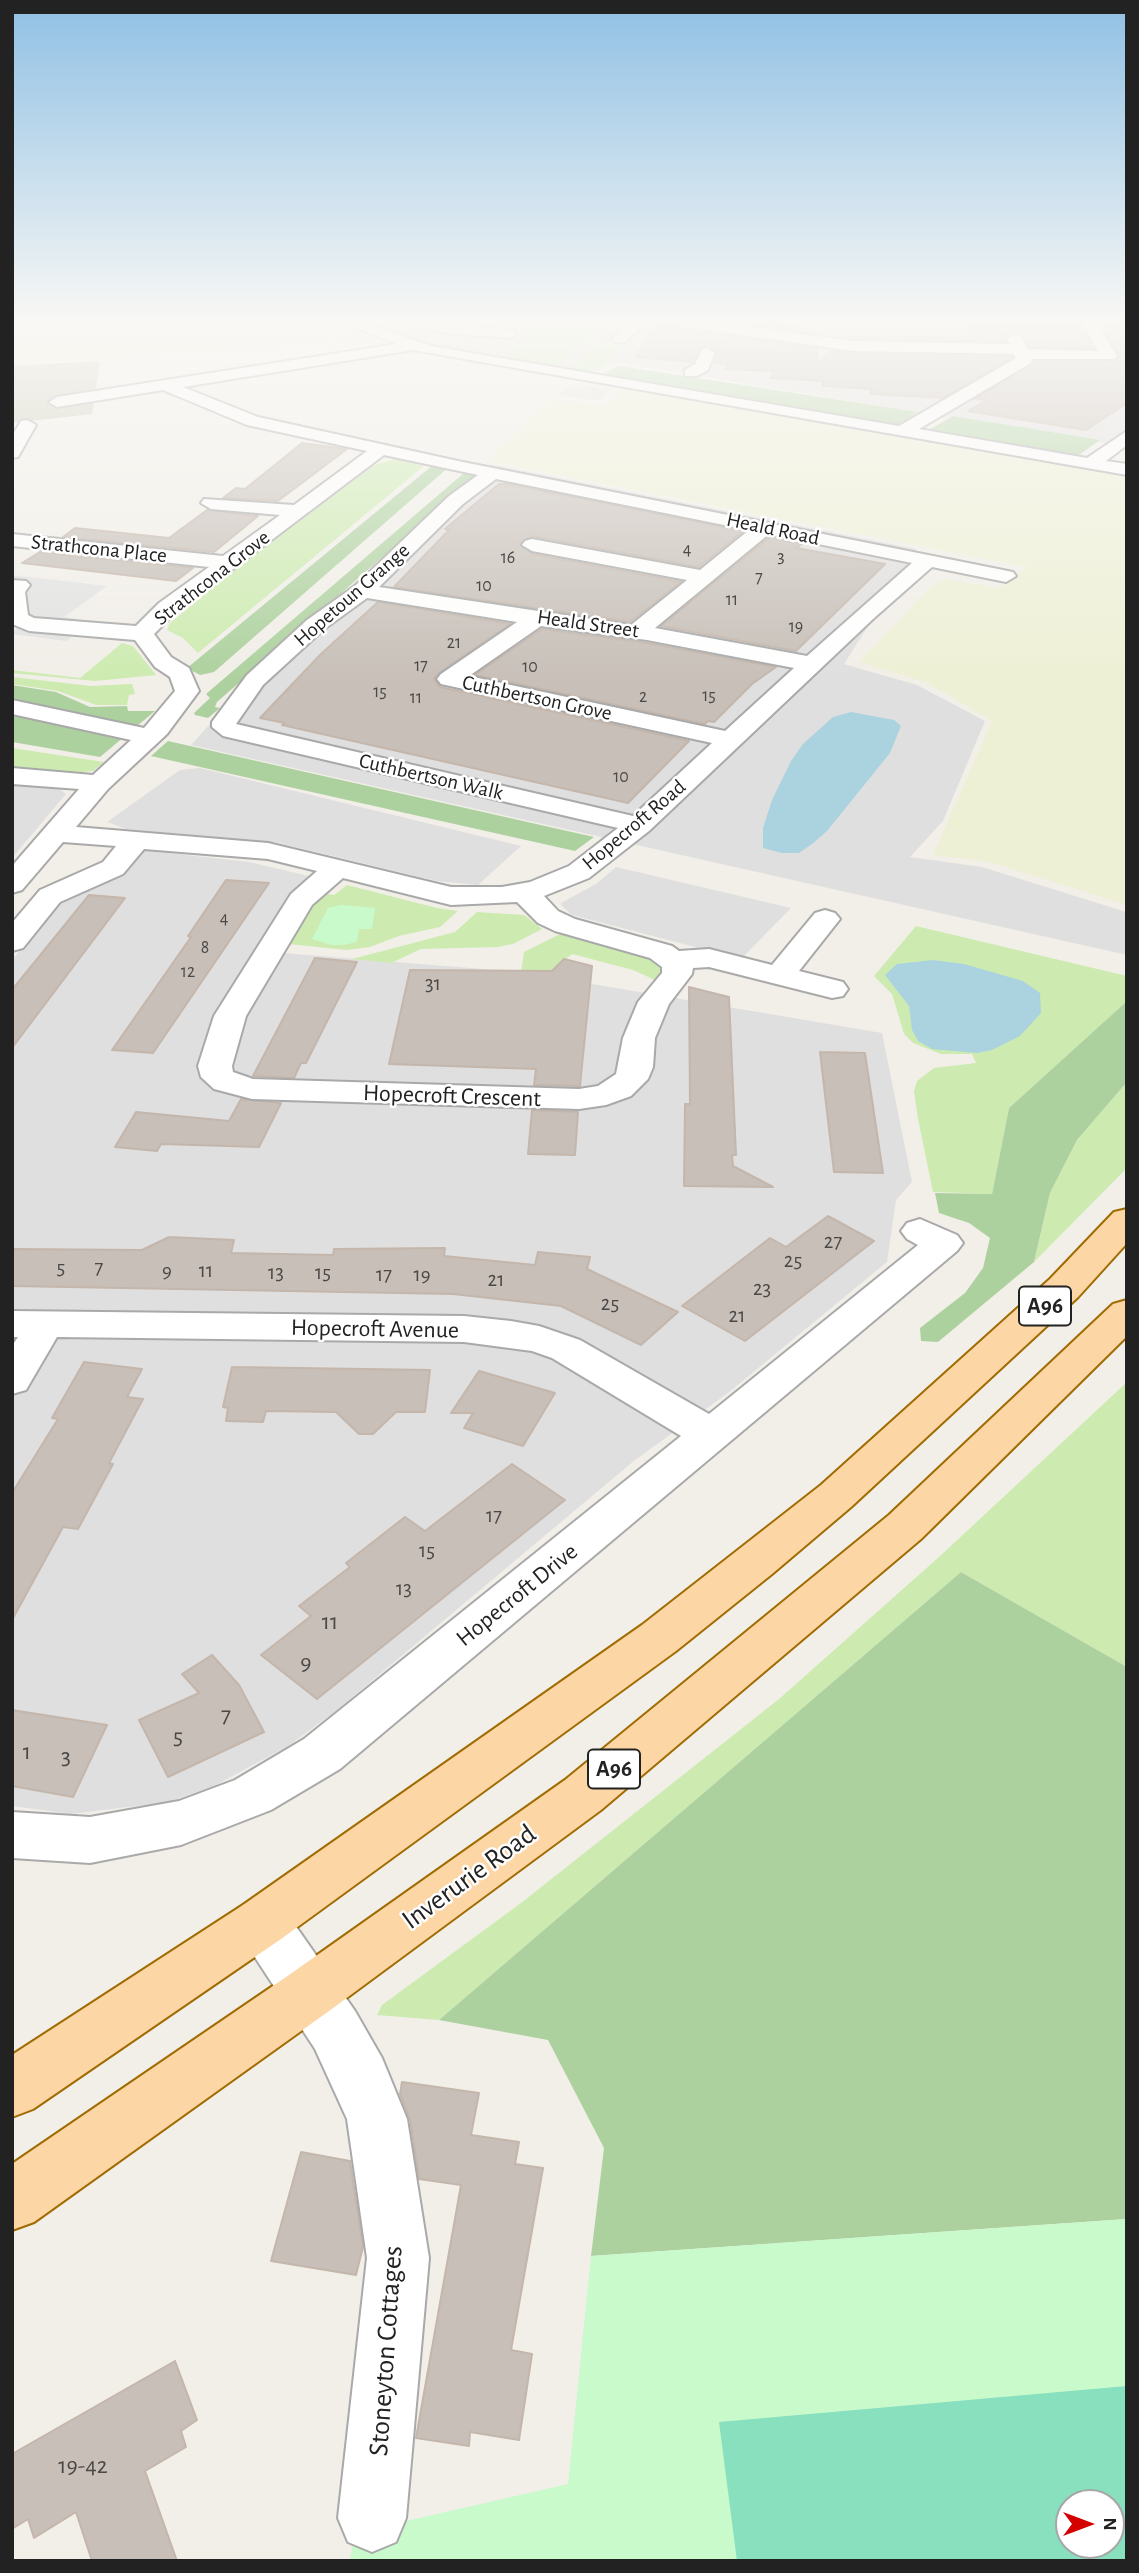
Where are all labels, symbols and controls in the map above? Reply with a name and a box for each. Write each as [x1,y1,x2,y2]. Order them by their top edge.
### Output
street label: Heald Road [724,507,822,551]
street label: Strathcona Grove [149,525,275,631]
street label: Strathcona Place [30,529,168,569]
street label: Hopetoun Grange [289,538,415,652]
house number: 4 [683,539,691,561]
house number: 3 [777,546,785,568]
house number: 16 [501,547,515,569]
house number: 7 [755,567,763,589]
house number: 10 [476,575,492,597]
house number: 11 [726,589,738,611]
street label: Heald Street [536,604,640,644]
house number: 19 [789,616,803,638]
house number: 21 [447,632,461,654]
house number: 17 [414,655,428,677]
house number: 10 [522,656,538,678]
street label: Cuthbertson Grove [460,670,614,726]
house number: 15 [373,681,387,703]
house number: 15 [702,685,716,707]
house number: 2 [639,686,647,708]
house number: 11 [410,687,422,709]
street label: Cuthbertson Walk [356,748,506,806]
house number: 10 [613,766,629,788]
street label: Hopecroft Road [577,774,691,876]
house number: 4 [220,908,228,930]
house number: 8 [201,937,209,959]
house number: 12 [181,961,195,983]
house number: 31 [425,971,441,997]
street label: Hopecroft Crescent [362,1079,542,1113]
house number: 27 [824,1229,842,1255]
house number: 25 [784,1248,802,1274]
house number: 5 [57,1255,65,1281]
house number: 7 [95,1255,103,1281]
house number: 9 [162,1258,172,1284]
house number: 11 [199,1258,213,1284]
house number: 13 [268,1260,284,1286]
house number: 15 [315,1260,331,1286]
house number: 17 [376,1262,392,1288]
house number: 19 [413,1262,431,1288]
house number: 21 [488,1267,504,1293]
house number: 23 [753,1276,771,1302]
road number: A96 [1019,1287,1071,1326]
house number: 25 [601,1291,619,1317]
house number: 21 [729,1303,745,1329]
street label: Hopecroft Avenue [291,1313,459,1345]
house number: 17 [486,1503,502,1529]
street label: Hopecroft Drive [450,1537,584,1653]
house number: 15 [419,1538,435,1564]
house number: 13 [396,1576,412,1602]
house number: 11 [322,1608,338,1636]
house number: 9 [300,1649,312,1677]
house number: 7 [221,1701,231,1729]
house number: 5 [173,1723,183,1751]
house number: 1 [23,1738,31,1766]
house number: 3 [61,1743,71,1771]
road number: A96 [588,1750,640,1788]
street label: Inverurie Road [395,1817,543,1937]
street label: Stoneyton Cottages [362,2245,410,2457]
house number: 19-42 [58,2452,108,2480]
north arrow [1055,2489,1125,2559]
text: N [1100,2517,1119,2531]

